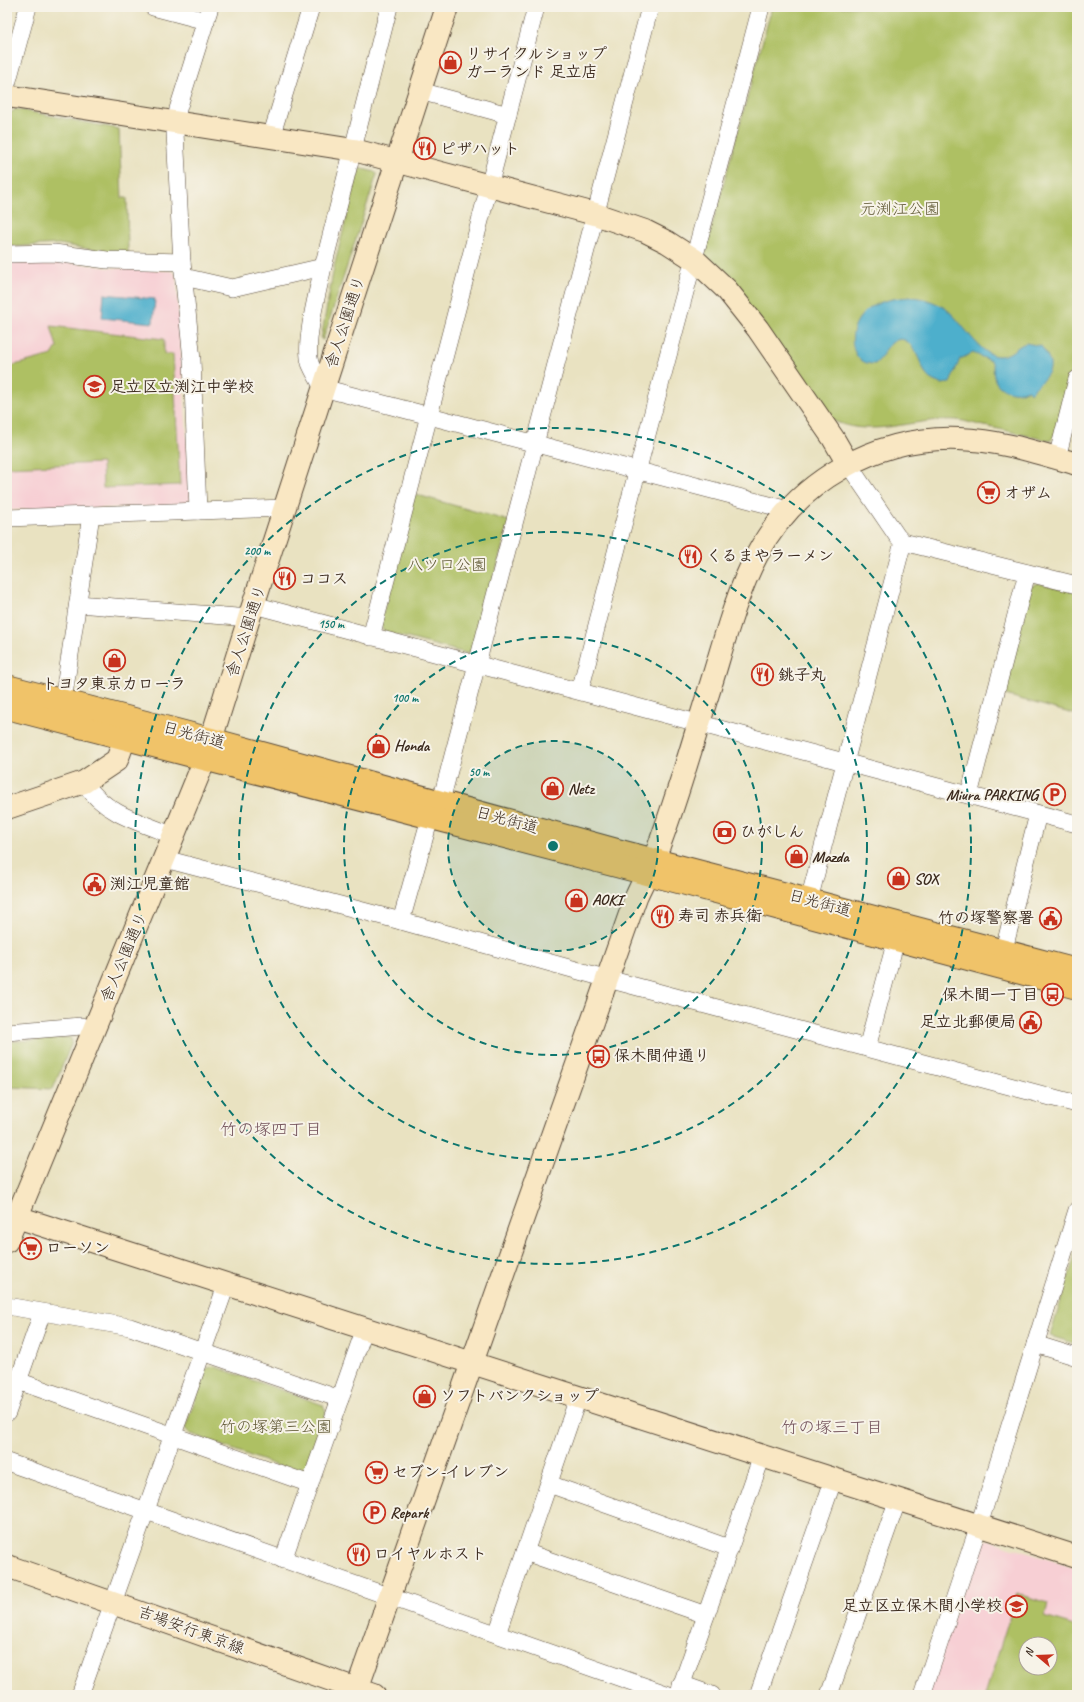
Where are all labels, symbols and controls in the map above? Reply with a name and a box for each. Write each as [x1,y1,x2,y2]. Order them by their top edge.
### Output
place label: リサイクルショップ ガーランド 足立店 [466,44,607,82]
shop icon: リサイクルショップ ガーランド 足立店 [437,50,463,76]
restaurant icon: ピザハット [412,136,438,162]
place label: ピザハット [440,139,520,159]
park label: 元渕江公園 [860,199,940,219]
street label: 舎人公園通り [321,273,369,371]
school or university icon: 足立区立渕江中学校 [82,374,108,400]
place label: 足立区立渕江中学校 [110,377,254,397]
supermarket icon: オザム [976,480,1002,506]
place label: オザム [1004,483,1052,503]
text: 200 m [244,543,271,559]
restaurant icon: くるまやラーメン [677,543,703,569]
place label: くるまやラーメン [706,546,834,566]
park label: 八ツ口公園 [407,555,487,575]
restaurant icon: ココス [271,566,297,592]
place label: ココス [300,569,348,589]
street label: 舎人公園通り [222,582,270,680]
text: 150 m [318,616,345,632]
shop icon: トヨタ東京カローラ [101,647,127,673]
restaurant icon: 銚子丸 [749,662,775,688]
place label: 銚子丸 [778,665,826,685]
place label: トヨタ東京カローラ [42,674,186,694]
text: 100 m [392,690,419,706]
street label: 日光街道 [160,717,228,753]
shop icon: Honda [366,733,392,759]
place label: Honda [394,736,431,756]
text: 50 m [469,764,490,780]
shop icon: Netz [540,776,566,802]
place label: Netz [568,779,596,799]
parking icon: Miura PARKING [1041,782,1067,808]
place label: Miura PARKING [946,785,1041,805]
street label: 日光街道 [473,802,541,838]
bank icon: ひがしん [711,819,737,845]
place label: ひがしん [740,822,804,842]
centre of rings [546,839,560,853]
shop icon: Mazda [783,844,809,870]
place label: Mazda [812,847,850,867]
shop icon: SOX [885,866,911,892]
place label: SOX [914,869,941,889]
public building icon: 渕江児童館 [82,871,108,897]
place label: 渕江児童館 [110,874,190,894]
street label: 日光街道 [786,885,854,921]
shop icon: AOKI [563,887,589,913]
place label: AOKI [592,890,626,910]
restaurant icon: 寿司 赤兵衛 [650,903,676,929]
public building icon: 竹の塚警察署 [1037,905,1063,931]
place label: 寿司 赤兵衛 [678,906,763,926]
place label: 竹の塚警察署 [938,908,1034,928]
street label: 舎人公園通り [96,909,152,1005]
bus stop icon: 保木間一丁目 [1040,982,1066,1008]
place label: 保木間一丁目 [942,985,1038,1005]
public building icon: 足立北郵便局 [1018,1009,1044,1035]
place label: 足立北郵便局 [920,1012,1016,1032]
bus stop icon: 保木間仲通り [585,1043,611,1069]
place label: 保木間仲通り [614,1046,710,1066]
district label: 竹の塚四丁目 [220,1119,322,1140]
supermarket icon: ローソン [18,1235,44,1261]
place label: ローソン [46,1238,110,1258]
shop icon: ソフトバンクショップ [411,1383,437,1409]
place label: ソフトバンクショップ [440,1386,599,1406]
park label: 竹の塚第三公園 [220,1417,332,1437]
district label: 竹の塚三丁目 [781,1417,883,1438]
supermarket icon: セブン-イレブン [364,1459,390,1485]
place label: セブン-イレブン [392,1462,509,1482]
parking icon: Repark [361,1500,387,1526]
place label: Repark [390,1503,430,1523]
restaurant icon: ロイヤルホスト [345,1541,371,1567]
place label: ロイヤルホスト [374,1544,487,1564]
school or university icon: 足立区立保木間小学校 [1004,1593,1030,1619]
place label: 足立区立保木間小学校 [842,1596,1002,1616]
street label: 吉場安行東京線 [135,1601,247,1659]
north arrow [1018,1636,1058,1676]
text: N [1021,1645,1037,1658]

